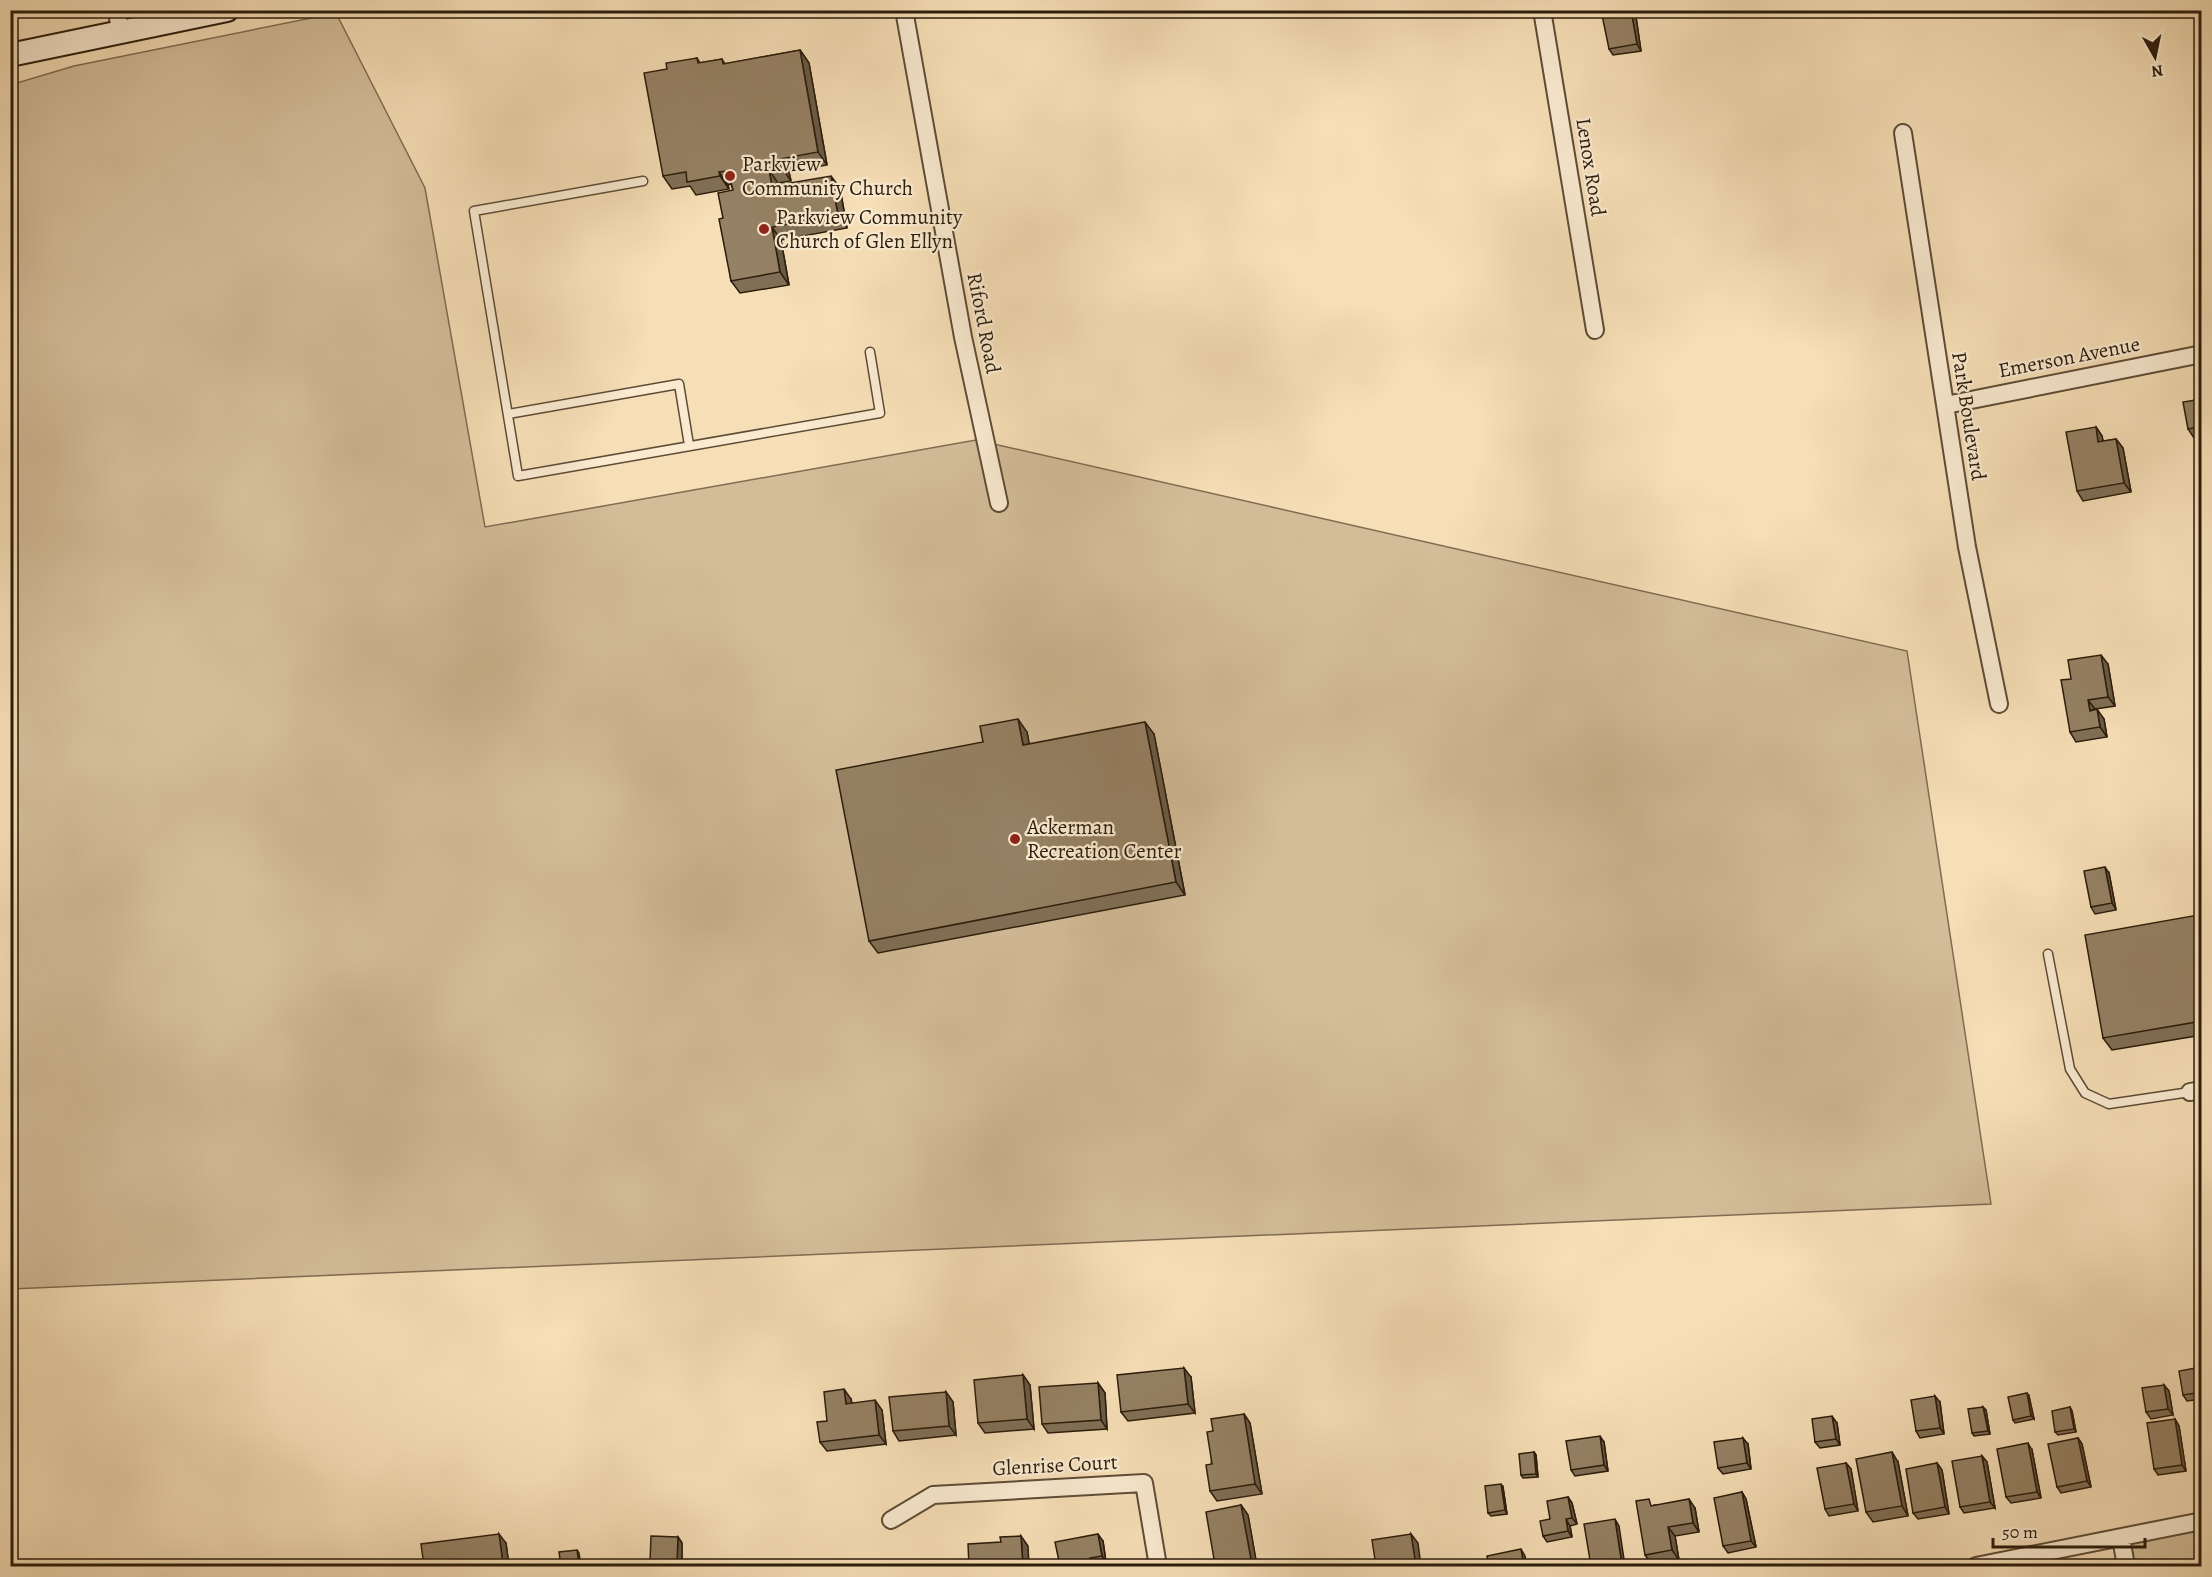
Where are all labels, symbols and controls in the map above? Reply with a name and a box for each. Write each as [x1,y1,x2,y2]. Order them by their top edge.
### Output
north arrow [2125,27,2185,87]
text: N [2149,59,2165,83]
street label: Lenox Road [1569,116,1613,219]
place label: Parkview Community Church [742,150,913,202]
marker: Parkview Community Church [723,169,737,183]
place label: Parkview Community Church of Glen Ellyn [776,203,963,255]
marker: Parkview Community Church of Glen Ellyn [757,222,771,236]
street label: Riford Road [960,270,1008,377]
street label: Emerson Avenue [1996,330,2142,384]
street label: Park Boulevard [1945,350,1993,483]
place label: Ackerman Recreation Center [1026,813,1182,865]
marker: Ackerman Recreation Center [1008,832,1022,846]
street label: Glenrise Court [992,1448,1118,1482]
scale bar [1993,1511,2144,1549]
text: 50 m [2002,1520,2038,1544]

